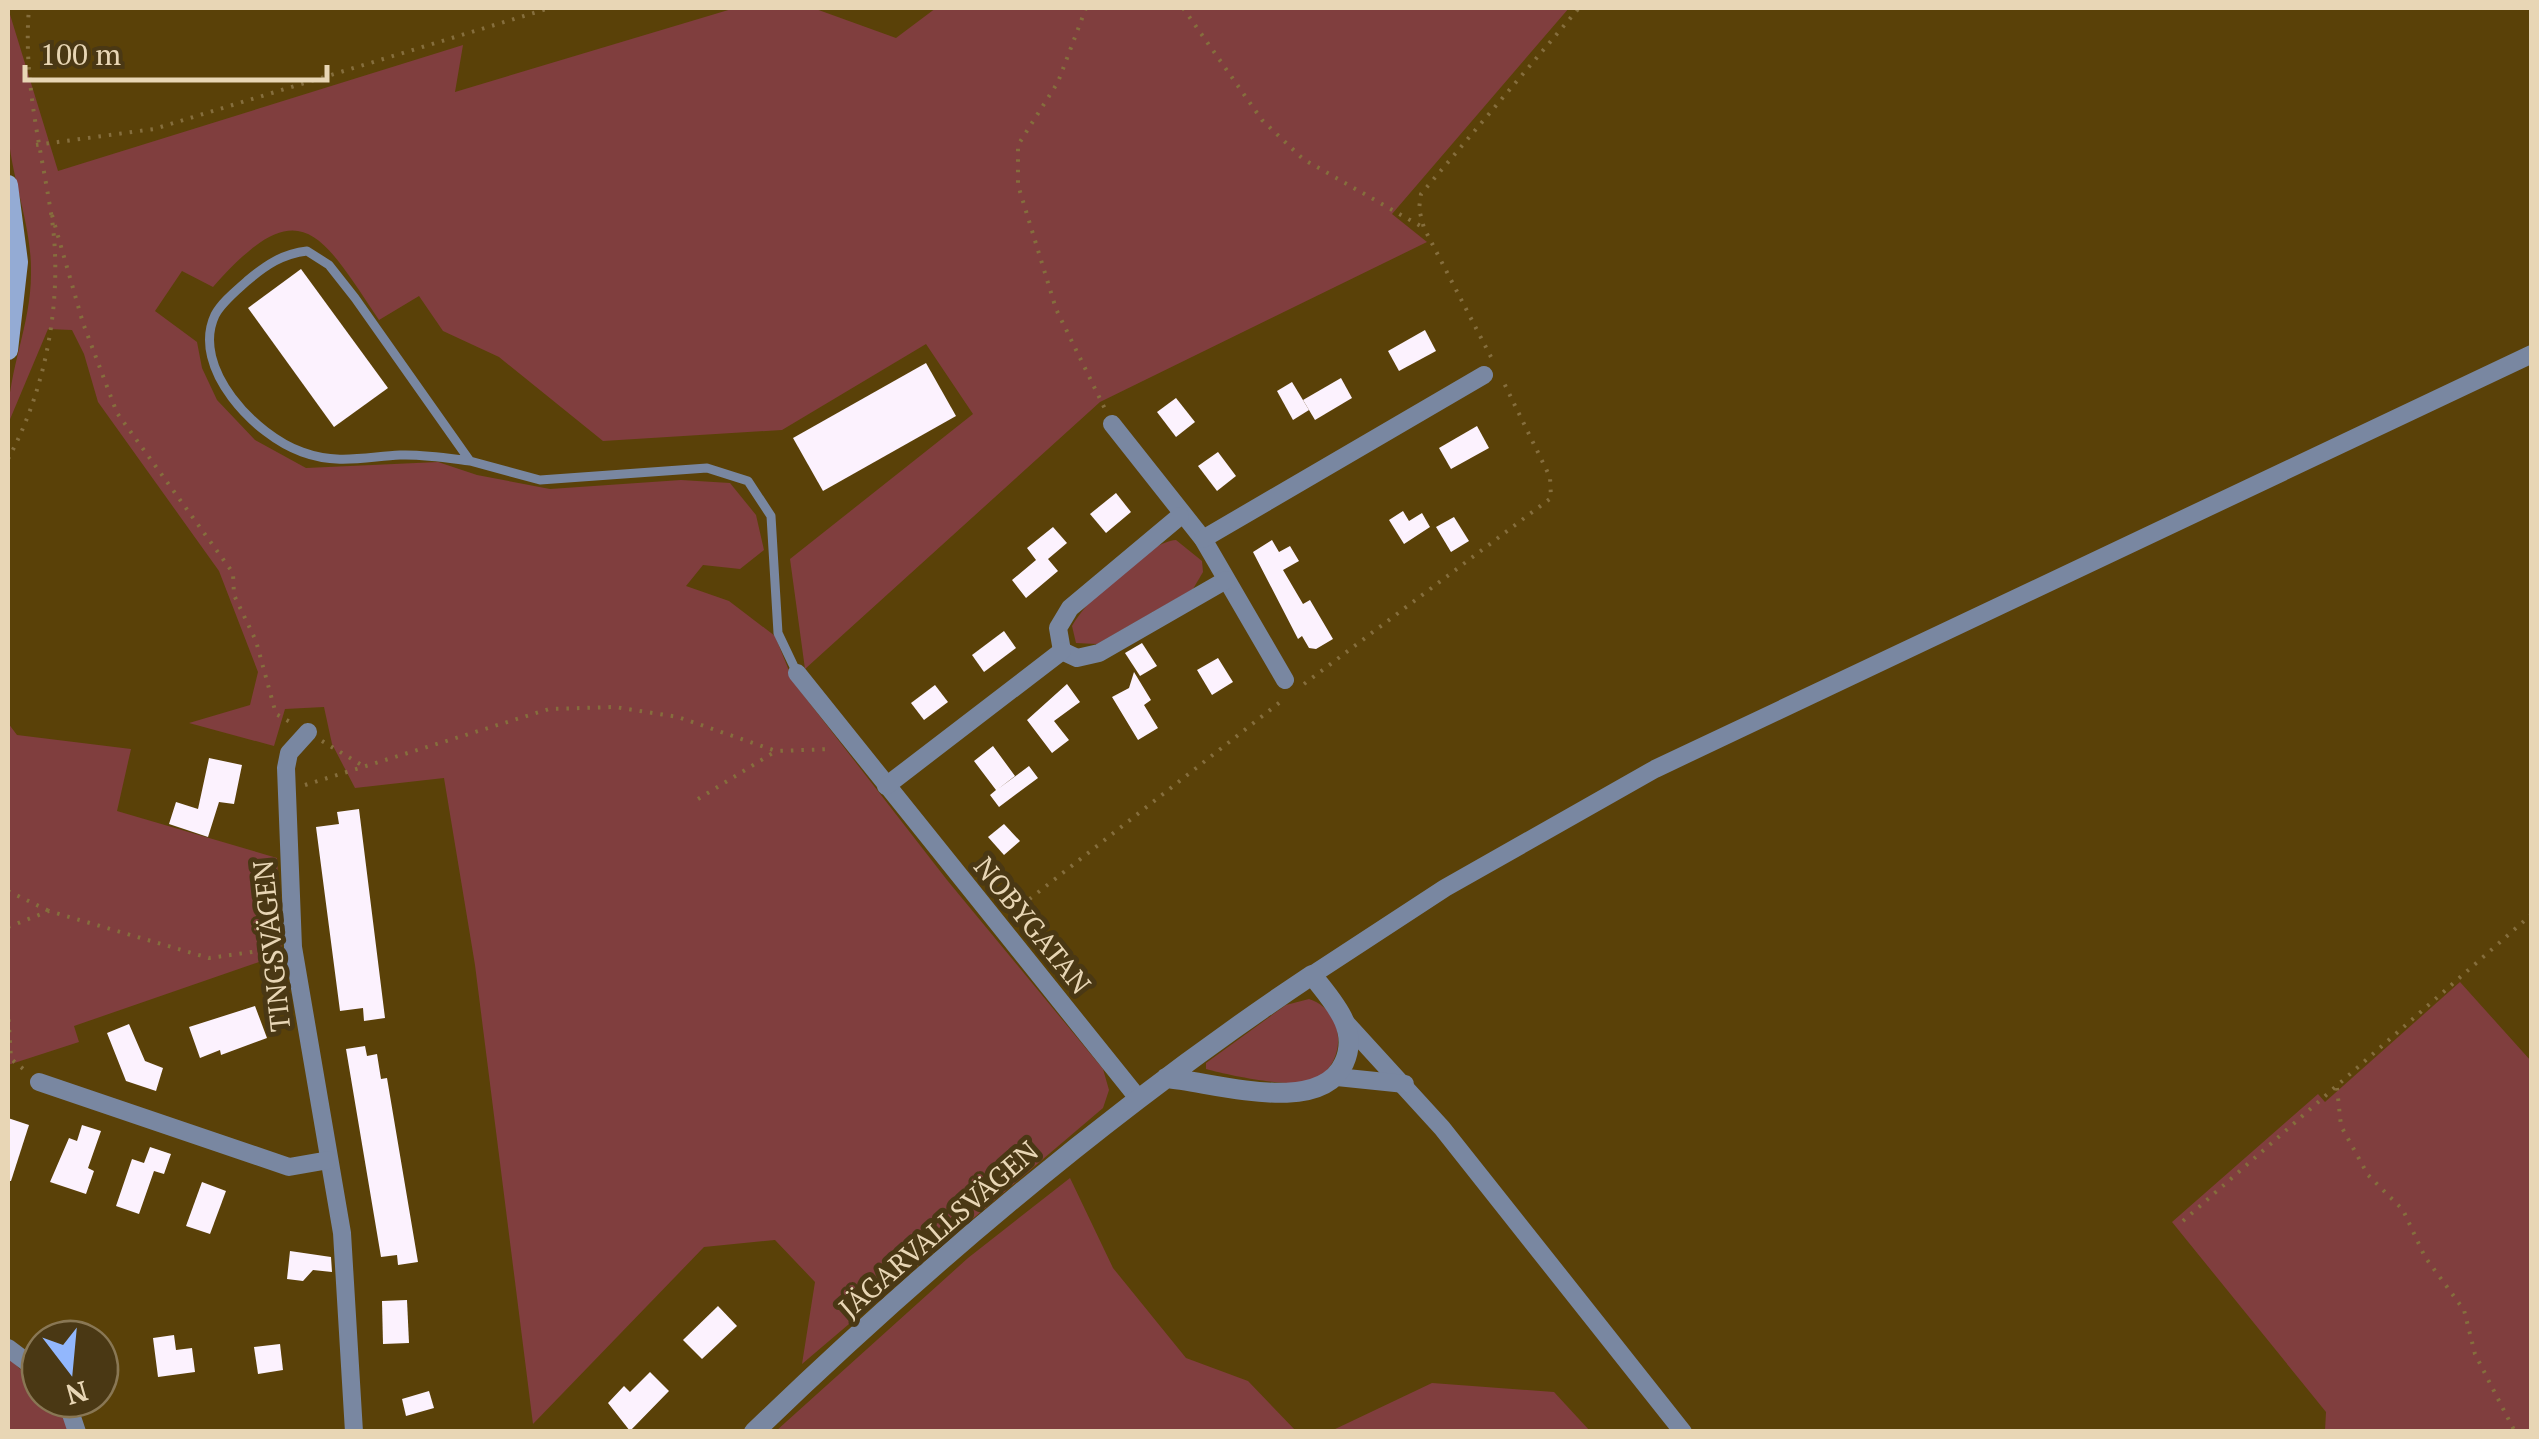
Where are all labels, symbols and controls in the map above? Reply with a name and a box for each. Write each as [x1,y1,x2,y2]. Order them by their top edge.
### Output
scale bar [25,20,328,82]
text: 100 m [40,34,121,74]
street label: NOBYGATAN [966,849,1100,1001]
street label: TINGSVÄGEN [244,859,298,1033]
street label: JÄGARVALLSVÄGEN [831,1132,1045,1326]
north arrow [20,1319,120,1419]
text: N [62,1373,92,1414]

